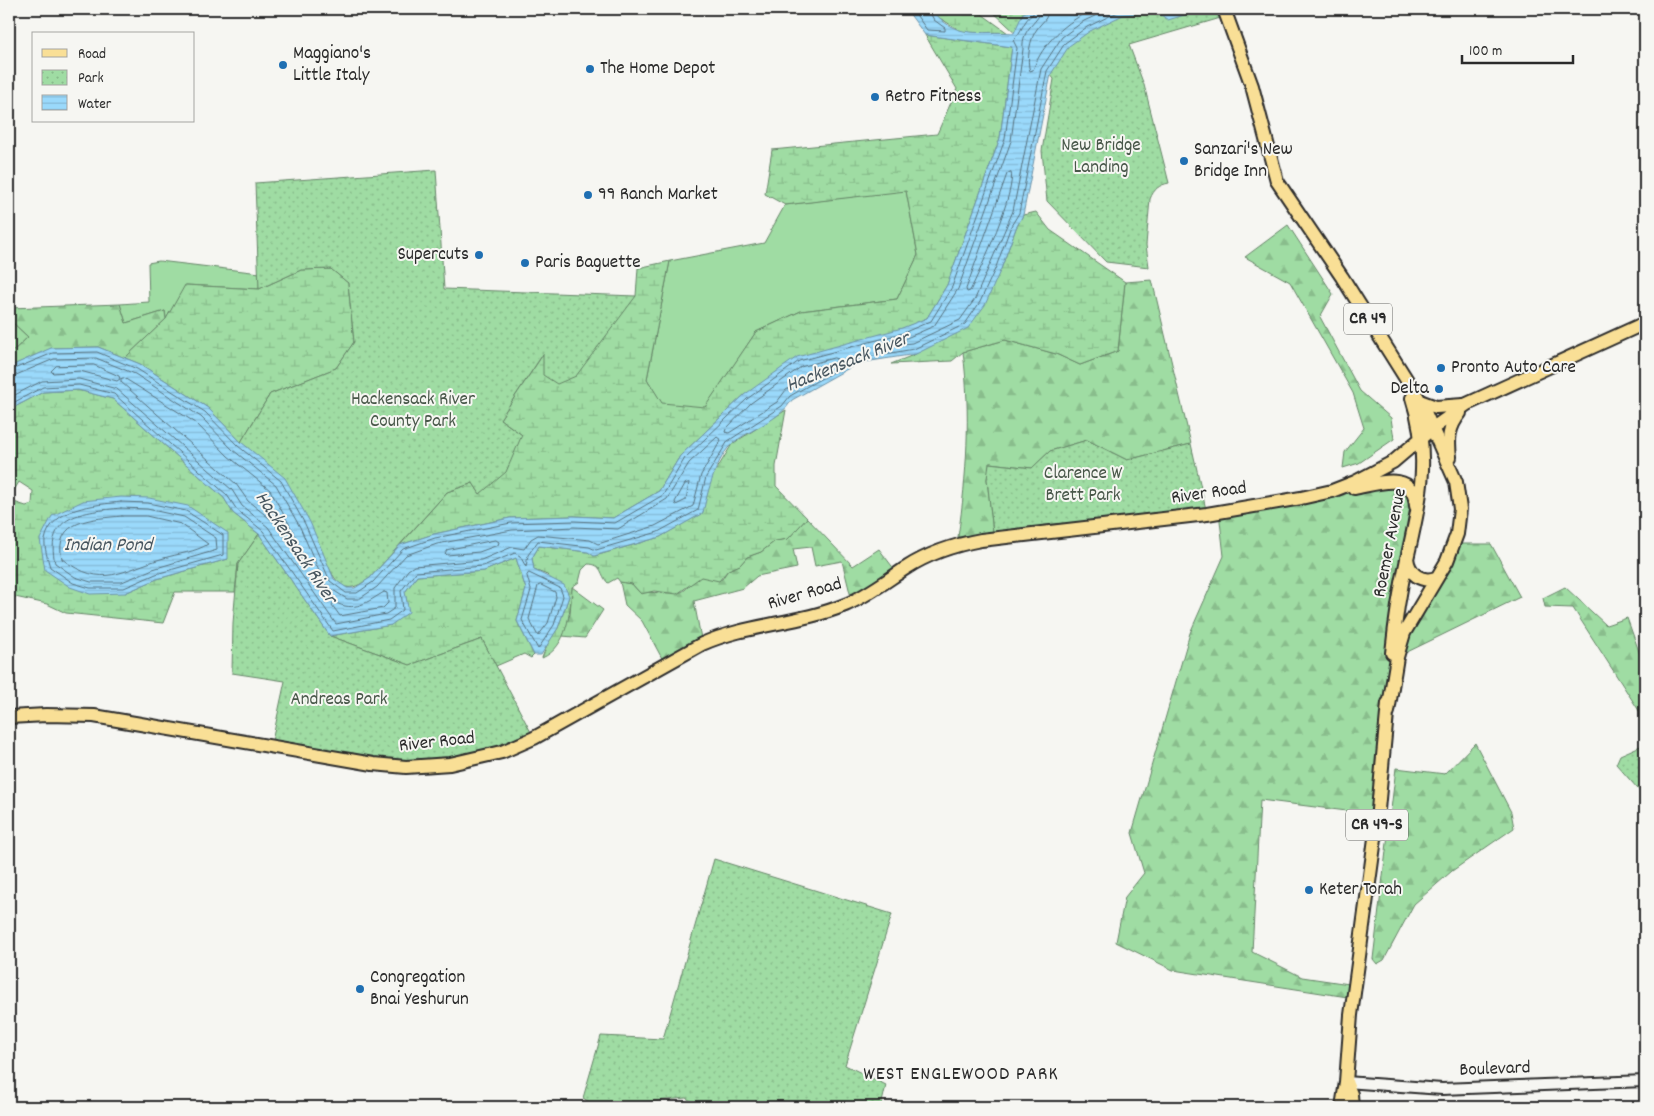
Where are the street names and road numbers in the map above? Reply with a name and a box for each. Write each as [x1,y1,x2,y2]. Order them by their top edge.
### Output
road number: CR 49 [1344,304,1392,334]
street label: River Road [1170,475,1248,513]
street label: Roemer Avenue [1367,486,1415,600]
street label: River Road [765,572,845,618]
street label: River Road [398,726,476,760]
road number: CR 49-S [1346,810,1408,840]
street label: Boulevard [1459,1055,1531,1085]

